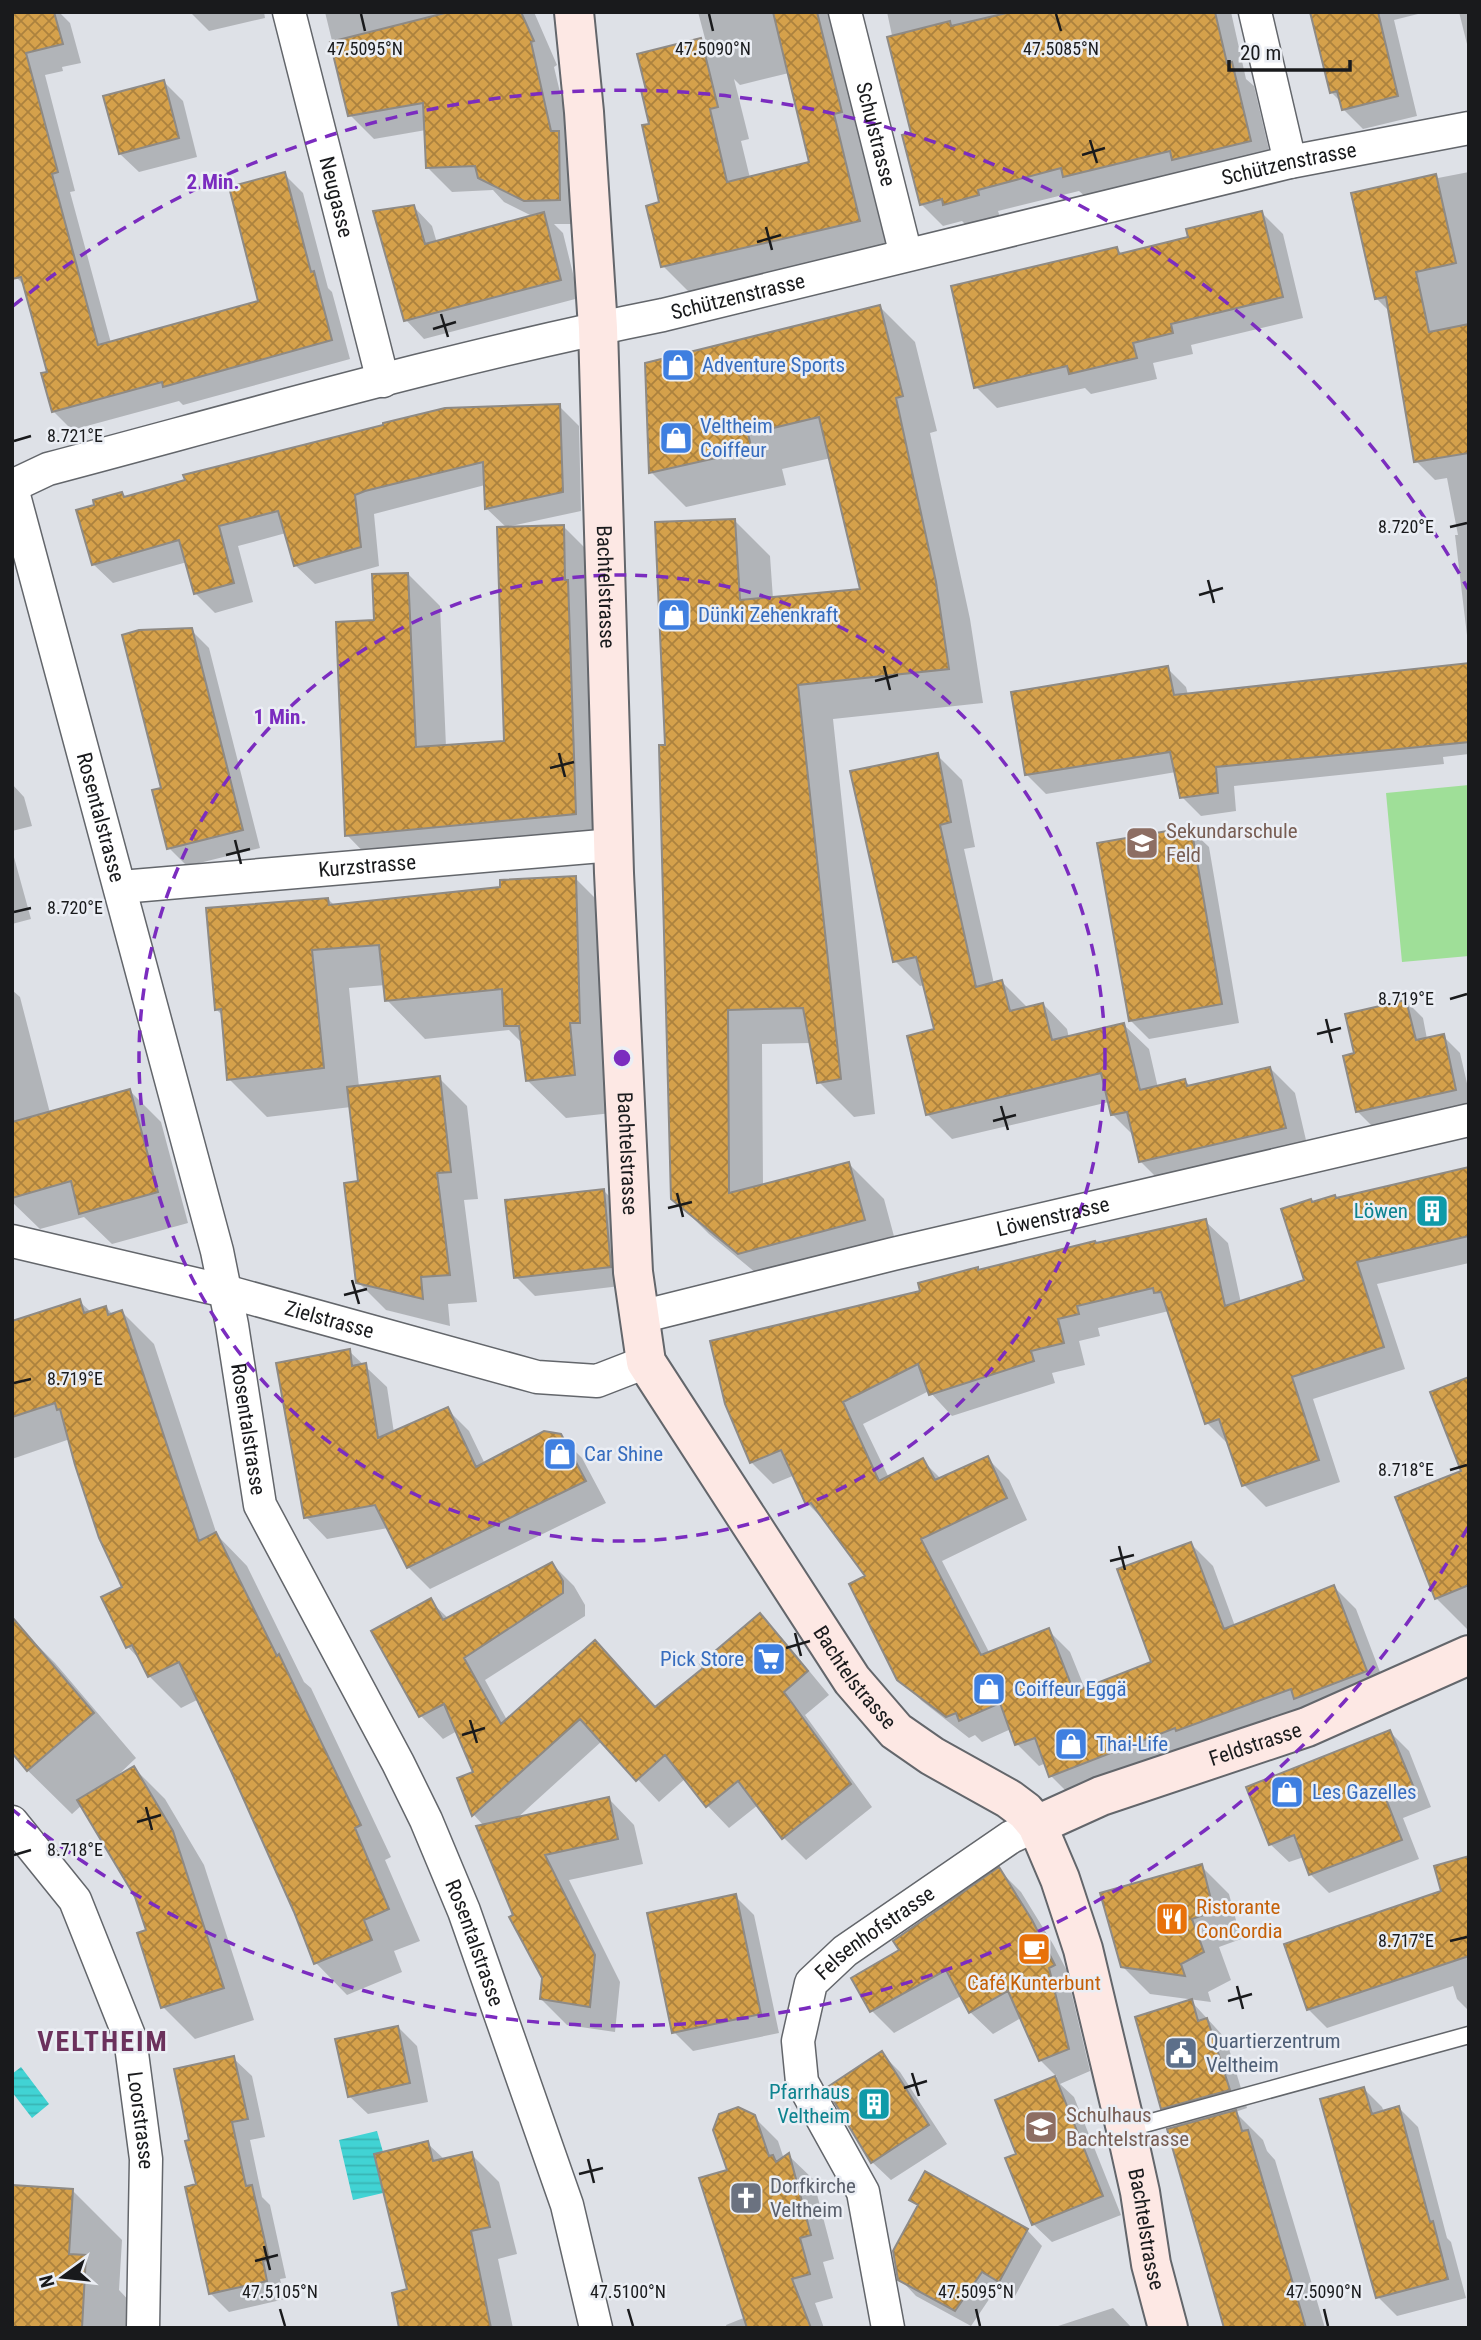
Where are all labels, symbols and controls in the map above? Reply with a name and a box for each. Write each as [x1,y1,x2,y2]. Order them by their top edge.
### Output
scale bar [1229,28,1350,72]
text: 47.5095°N [327,38,403,59]
text: 47.5090°N [675,38,751,59]
text: 47.5085°N [1023,38,1099,59]
text: 20 m [1240,41,1281,65]
street label: Schulstrasse [851,80,900,189]
street label: Schützenstrasse [1219,138,1358,190]
street label: Neugasse [314,154,358,240]
text: 2 Min. [186,170,240,194]
street label: Schützenstrasse [668,269,807,325]
shop icon: Adventure Sports [659,346,697,384]
place label: Adventure Sports [702,353,845,377]
place label: Veltheim Coiffeur [700,414,773,462]
shop icon: Veltheim Coiffeur [657,419,695,457]
text: 8.721°E [47,425,103,446]
text: 8.720°E [1378,516,1434,537]
street label: Bachtelstrasse [592,525,619,649]
shop icon: Dünki Zehenkraft [655,596,693,634]
place label: Dünki Zehenkraft [698,603,839,627]
text: 1 Min. [253,705,307,729]
street label: Rosentalstrasse [72,750,129,885]
place label: Sekundarschule Feld [1166,819,1298,867]
school or university icon: Sekundarschule Feld [1123,824,1161,862]
street label: Kurzstrasse [317,850,417,882]
text: 8.720°E [47,897,103,918]
text: 8.719°E [1378,988,1434,1009]
centre of rings [610,1046,634,1070]
street label: Bachtelstrasse [612,1091,642,1216]
street label: Löwenstrasse [994,1192,1112,1242]
building icon: Löwen [1413,1192,1451,1230]
place label: Löwen [1354,1199,1408,1223]
street label: Zielstrasse [282,1296,377,1344]
street label: Rosentalstrasse [226,1361,270,1497]
text: 8.719°E [47,1368,103,1389]
shop icon: Car Shine [541,1435,579,1473]
place label: Car Shine [584,1442,663,1466]
text: 8.718°E [1378,1459,1434,1480]
street label: Bachtelstrasse [808,1621,901,1734]
supermarket icon: Pick Store [750,1640,788,1678]
place label: Pick Store [660,1647,744,1671]
shop icon: Coiffeur Eggä [970,1670,1008,1708]
place label: Coiffeur Eggä [1014,1677,1127,1701]
street label: Feldstrasse [1206,1718,1305,1771]
shop icon: Thai-Life [1052,1725,1090,1763]
place label: Thai-Life [1096,1732,1168,1756]
shop icon: Les Gazelles [1268,1773,1306,1811]
place label: Les Gazelles [1312,1780,1417,1804]
text: 8.718°E [47,1839,103,1860]
street label: Rosentalstrasse [440,1876,509,2010]
street label: Felsenhofstrasse [810,1881,939,1985]
place label: Ristorante ConCordia [1196,1895,1283,1943]
restaurant icon: Ristorante ConCordia [1153,1900,1191,1938]
cafe icon: Café Kunterbunt [1015,1930,1053,1968]
text: 8.717°E [1378,1930,1434,1951]
place label: Café Kunterbunt [967,1971,1101,1995]
district label: VELTHEIM [37,2025,169,2058]
place label: Quartierzentrum Veltheim [1206,2029,1341,2077]
public building icon: Quartierzentrum Veltheim [1162,2034,1200,2072]
street label: Loorstrasse [123,2070,158,2170]
place label: Pfarrhaus Veltheim [769,2080,850,2128]
building icon: Pfarrhaus Veltheim [855,2085,893,2123]
place label: Schulhaus Bachtelstrasse [1066,2103,1189,2151]
school or university icon: Schulhaus Bachtelstrasse [1022,2108,1060,2146]
street label: Bachtelstrasse [1123,2166,1169,2293]
place label: Dorfkirche Veltheim [770,2174,856,2222]
church icon: Dorfkirche Veltheim [727,2179,765,2217]
north arrow [28,2242,98,2312]
text: N [34,2273,60,2290]
text: 47.5105°N [242,2281,318,2302]
text: 47.5100°N [590,2281,666,2302]
text: 47.5095°N [938,2281,1014,2302]
text: 47.5090°N [1286,2281,1362,2302]

